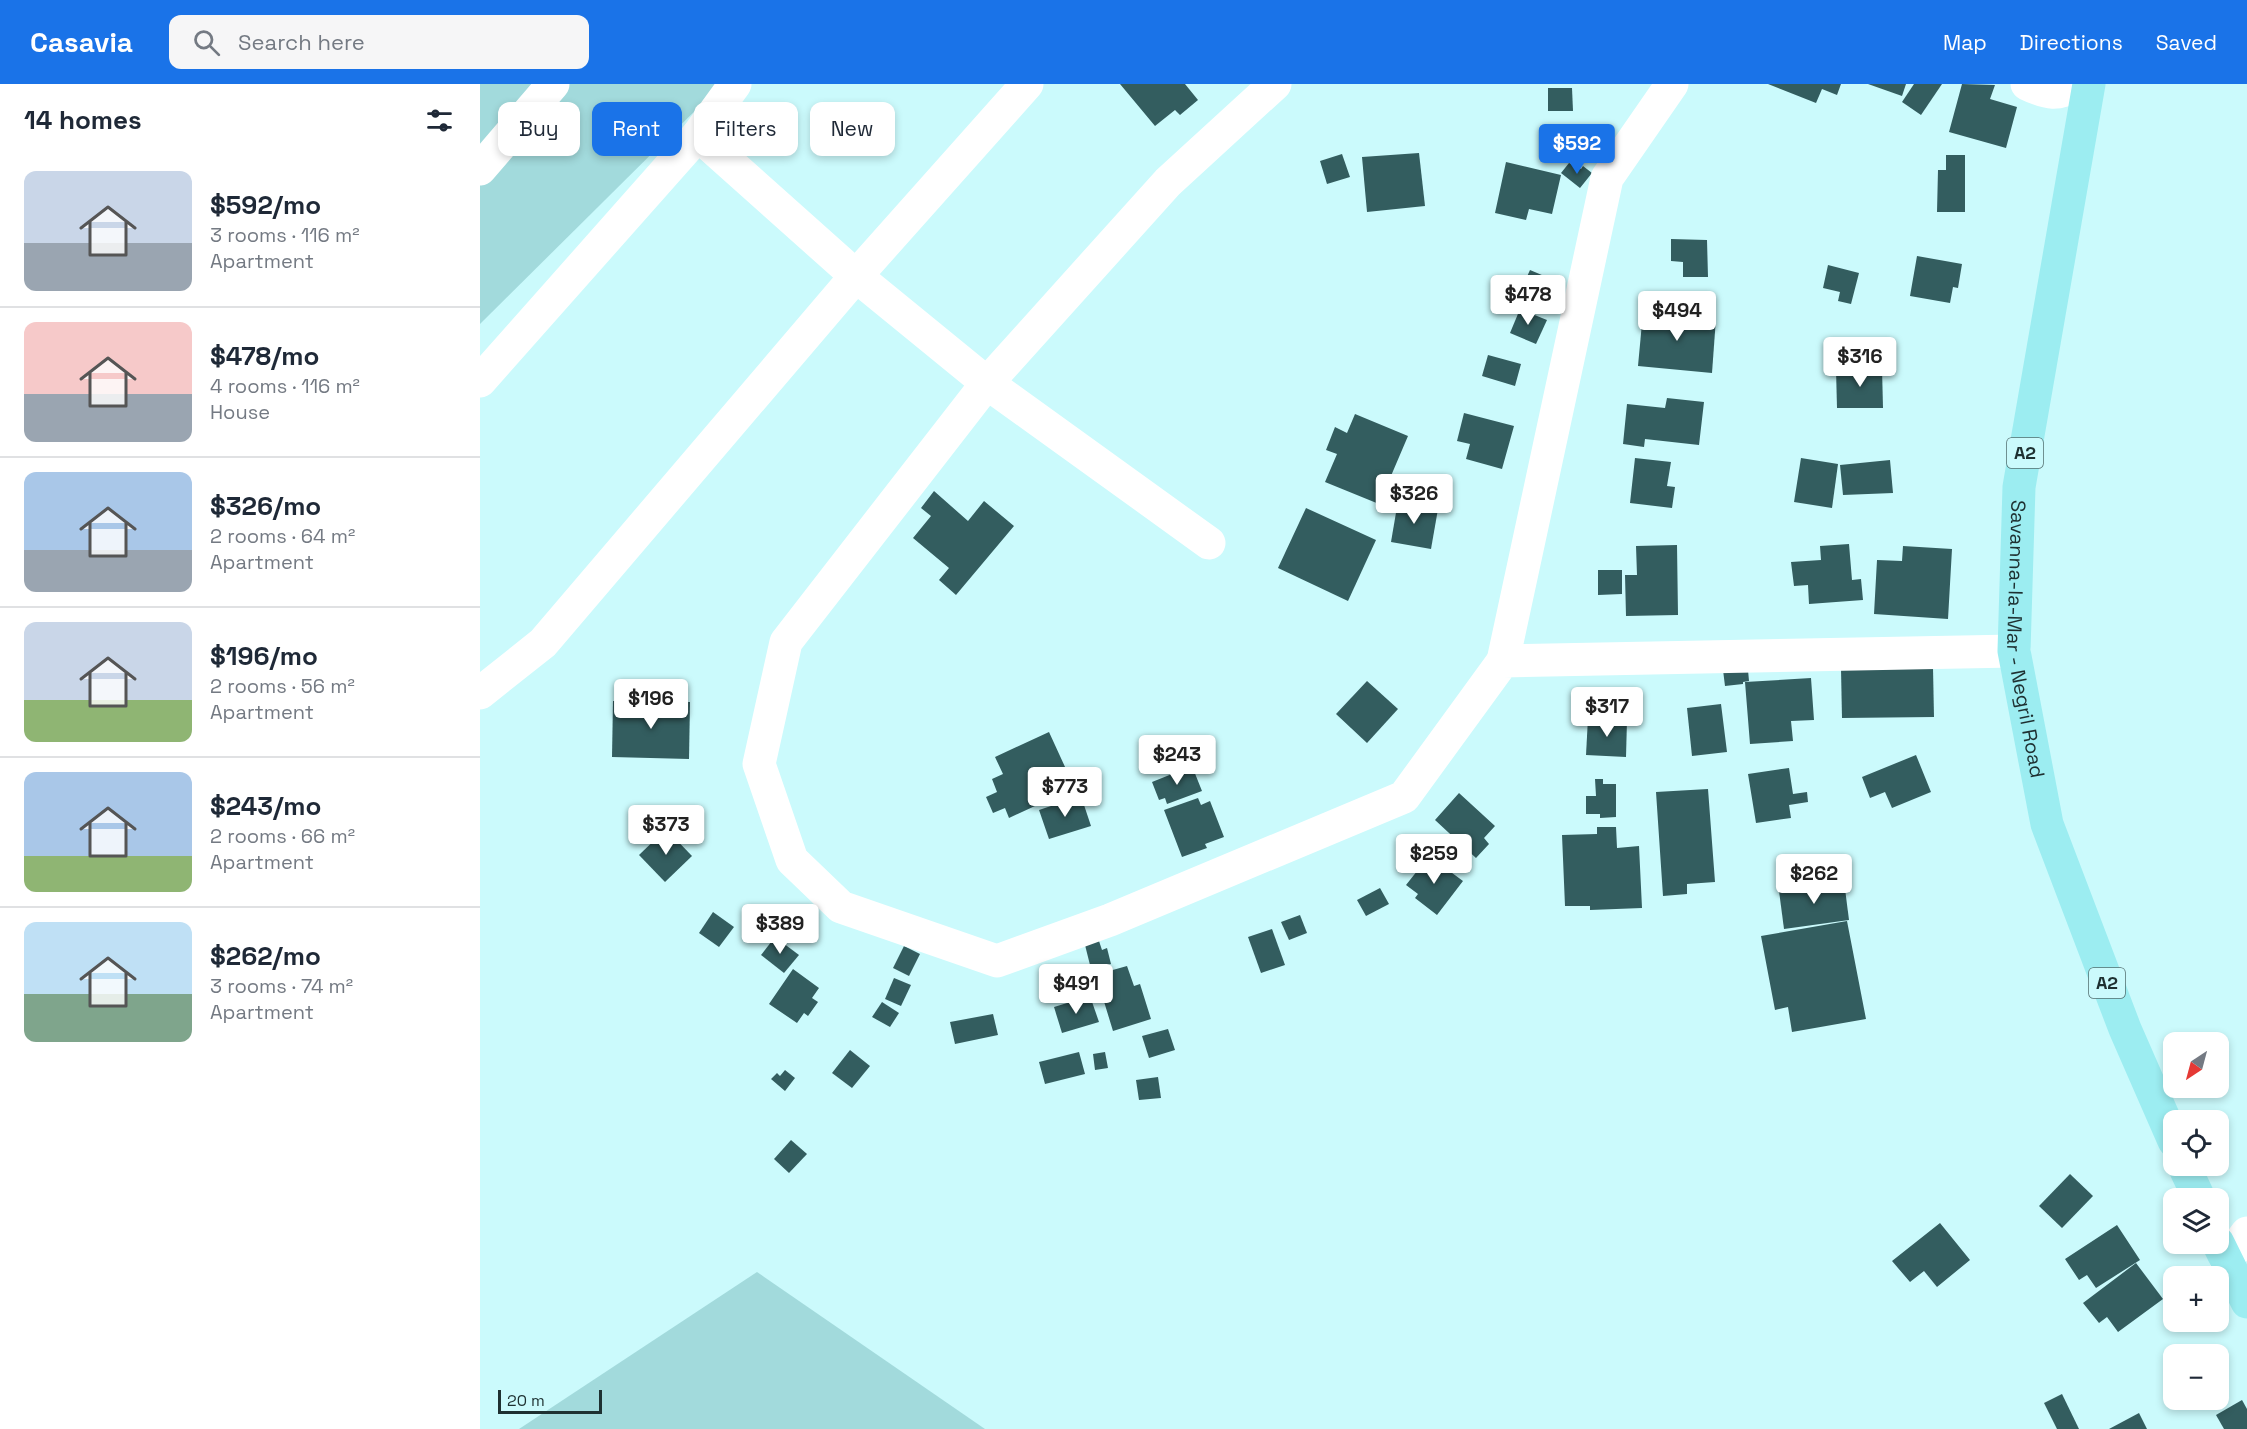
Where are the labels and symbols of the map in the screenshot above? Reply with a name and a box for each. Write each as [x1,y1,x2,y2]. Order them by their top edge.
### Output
pin: $592 [1541,124,1613,175]
pin: $478 [1492,275,1564,326]
pin: $494 [1641,291,1713,342]
pin: $316 [1824,337,1896,388]
road number: A2 [2007,438,2043,468]
pin: $326 [1378,474,1450,525]
street label: Savanna-la-Mar - Negril Road [2001,500,2051,780]
pin: $196 [615,679,687,730]
pin: $317 [1571,687,1643,738]
pin: $243 [1141,735,1213,786]
pin: $773 [1029,767,1101,818]
pin: $373 [630,805,702,856]
pin: $259 [1398,834,1470,885]
pin: $262 [1778,854,1850,905]
pin: $389 [744,904,816,955]
pin: $491 [1040,964,1112,1015]
road number: A2 [2089,968,2125,998]
north arrow [2163,1032,2229,1098]
scale bar [498,1387,602,1414]

